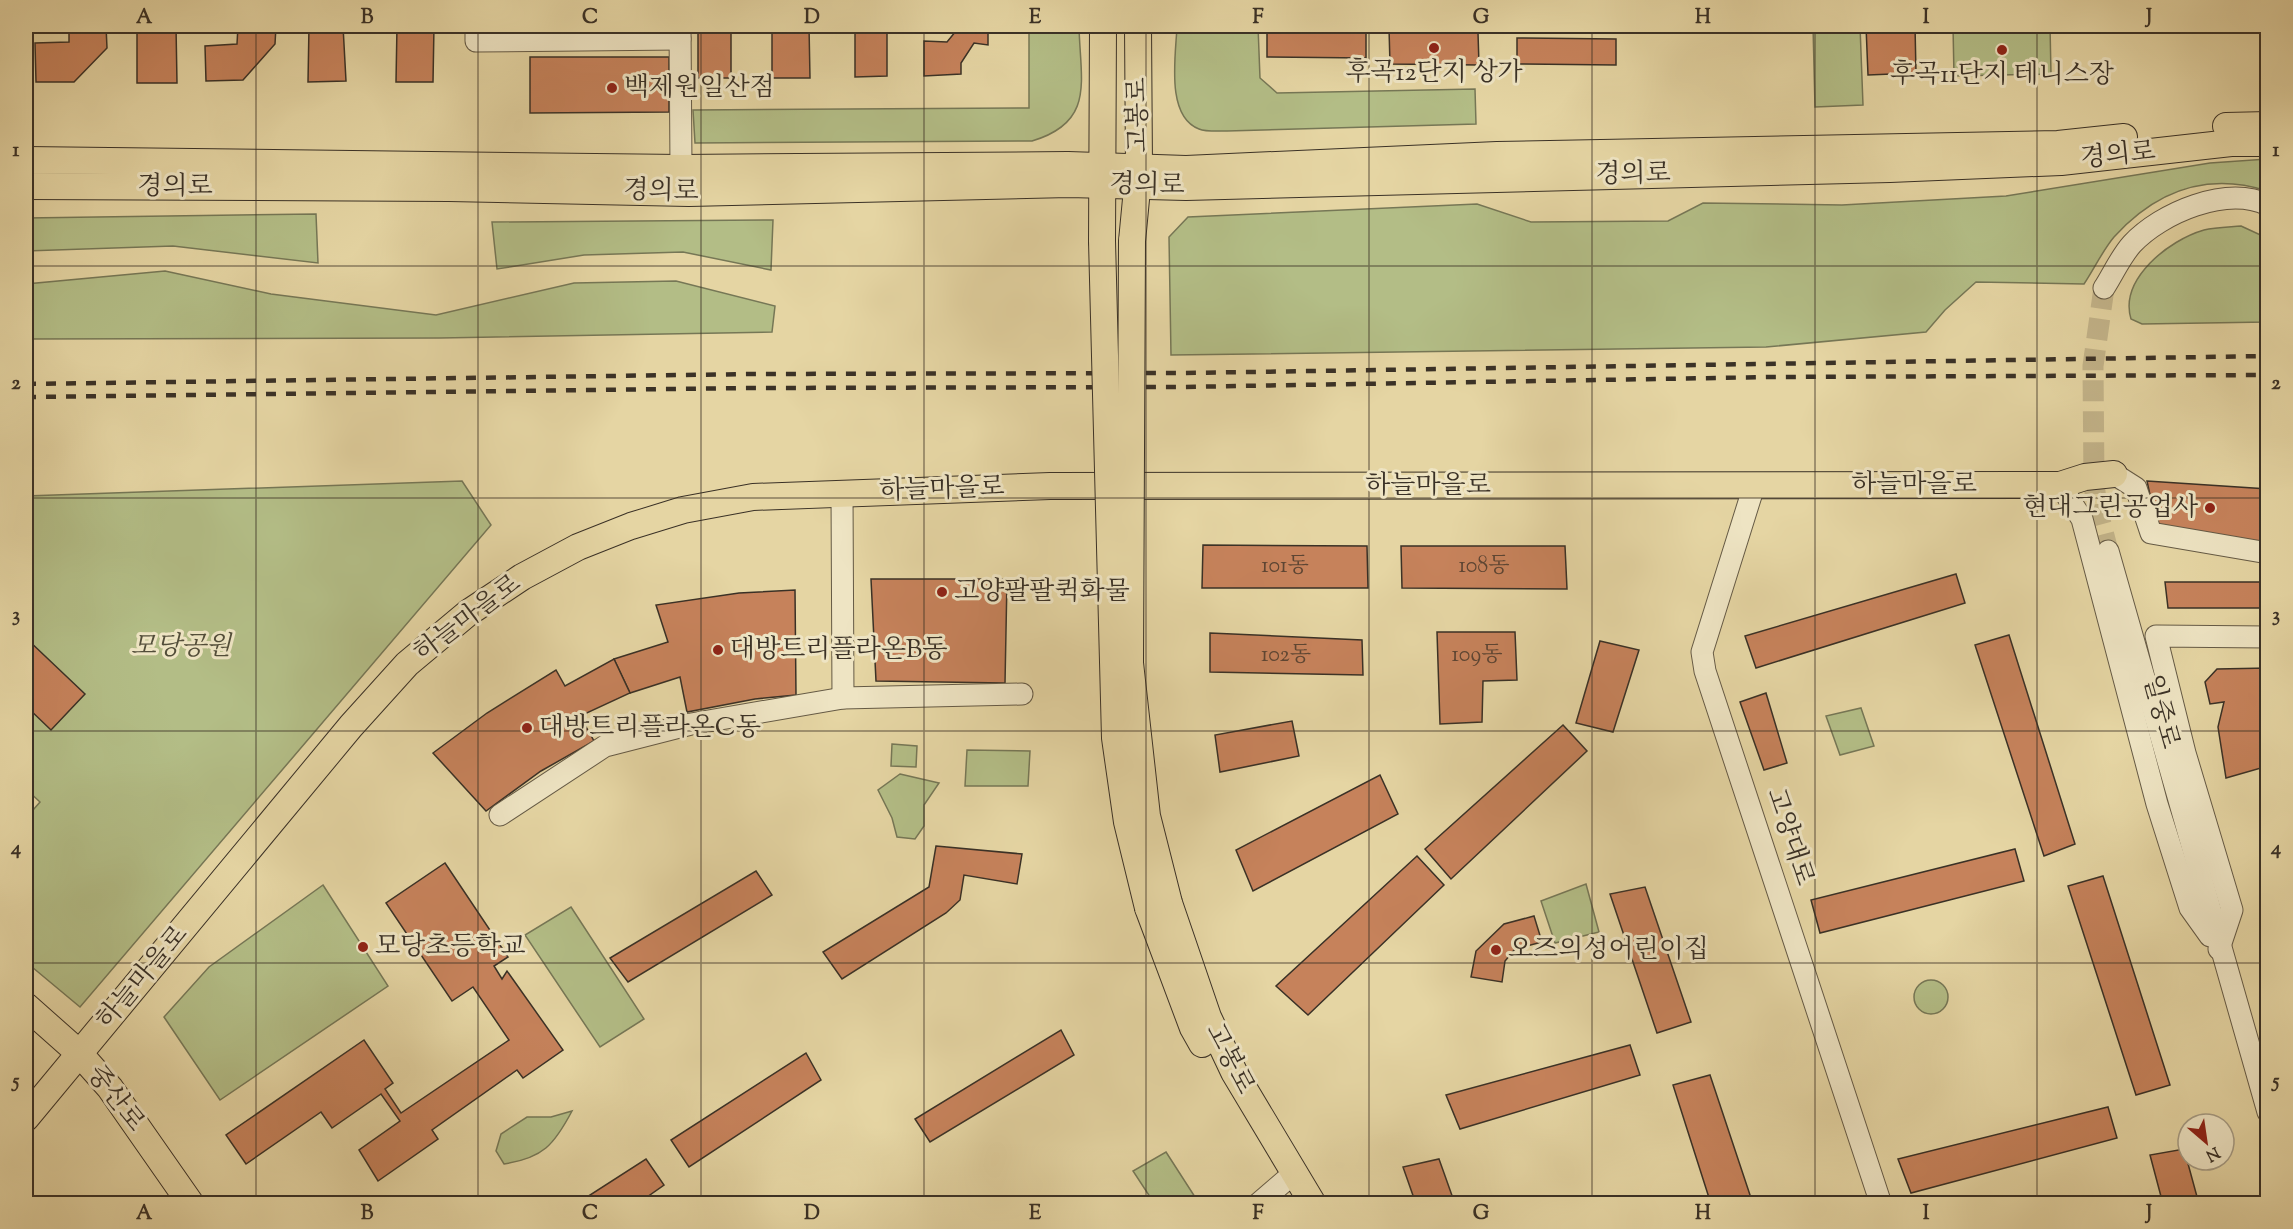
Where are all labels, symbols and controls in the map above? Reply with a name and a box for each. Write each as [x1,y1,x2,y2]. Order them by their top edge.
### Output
text: A [136,4,153,33]
text: B [361,4,374,33]
text: C [582,4,598,33]
text: D [804,4,820,33]
text: E [1029,4,1042,33]
text: F [1252,4,1264,33]
text: G [1473,4,1490,33]
text: H [1695,4,1711,33]
text: I [1923,4,1930,33]
text: J [2144,4,2152,33]
marker: 후곡12단지 상가 [1427,41,1441,55]
marker: 후곡11단지 테니스장 [1995,43,2009,57]
place label: 후곡12단지 상가 [1345,55,1523,92]
place label: 후곡11단지 테니스장 [1890,57,2114,94]
place label: 백제원일산점 [624,70,775,107]
street label: 고봉로 [1120,77,1158,153]
marker: 백제원일산점 [605,81,619,95]
street label: 경의로 [2079,134,2157,178]
text: 1 [13,137,20,166]
text: 1 [2273,137,2280,166]
street label: 경의로 [1595,156,1671,194]
street label: 경의로 [1109,167,1185,205]
street label: 경의로 [137,169,213,206]
street label: 경의로 [623,173,699,211]
text: 2 [11,370,21,399]
text: 2 [2271,370,2281,399]
street label: 하늘마을로 [1851,467,1977,504]
street label: 하늘마을로 [1365,468,1491,505]
street label: 하늘마을로 [879,469,1005,511]
place label: 현대그린공업사 [2022,490,2198,527]
marker: 현대그린공업사 [2203,501,2217,515]
house number: 101동 [1261,551,1309,583]
house number: 108동 [1458,551,1510,583]
street label: 하늘마을로 [407,566,529,672]
place label: 고양팔팔퀵화물 [954,574,1130,611]
marker: 고양팔팔퀵화물 [935,585,949,599]
text: 3 [12,602,20,631]
text: 3 [2272,602,2280,631]
park label: 모당공원 [131,629,233,666]
place label: 대방트리플라온B동 [730,632,947,669]
house number: 102동 [1261,640,1311,672]
house number: 109동 [1452,640,1502,672]
marker: 대방트리플라온B동 [711,643,725,657]
street label: 일중로 [2132,671,2188,753]
place label: 대방트리플라온C동 [539,710,761,747]
marker: 대방트리플라온C동 [520,721,534,735]
street label: 고양대로 [1756,784,1822,890]
text: 4 [10,835,21,864]
text: 4 [2270,835,2281,864]
street label: 하늘마을로 [88,918,198,1038]
place label: 모당초등학교 [375,929,526,966]
place label: 오즈의성어린이집 [1508,932,1709,969]
marker: 모당초등학교 [356,940,370,954]
marker: 오즈의성어린이집 [1489,943,1503,957]
street label: 고봉로 [1195,1017,1263,1101]
street label: 중산로 [77,1058,153,1140]
text: 5 [11,1068,20,1097]
text: 5 [2271,1068,2280,1097]
north arrow [2176,1112,2236,1172]
text: N [2201,1140,2223,1166]
text: A [136,1200,153,1229]
text: B [361,1200,374,1229]
text: C [582,1200,598,1229]
text: D [804,1200,820,1229]
text: E [1029,1200,1042,1229]
text: F [1252,1200,1264,1229]
text: G [1473,1200,1490,1229]
text: H [1695,1200,1711,1229]
text: I [1923,1200,1930,1229]
text: J [2144,1200,2152,1229]

